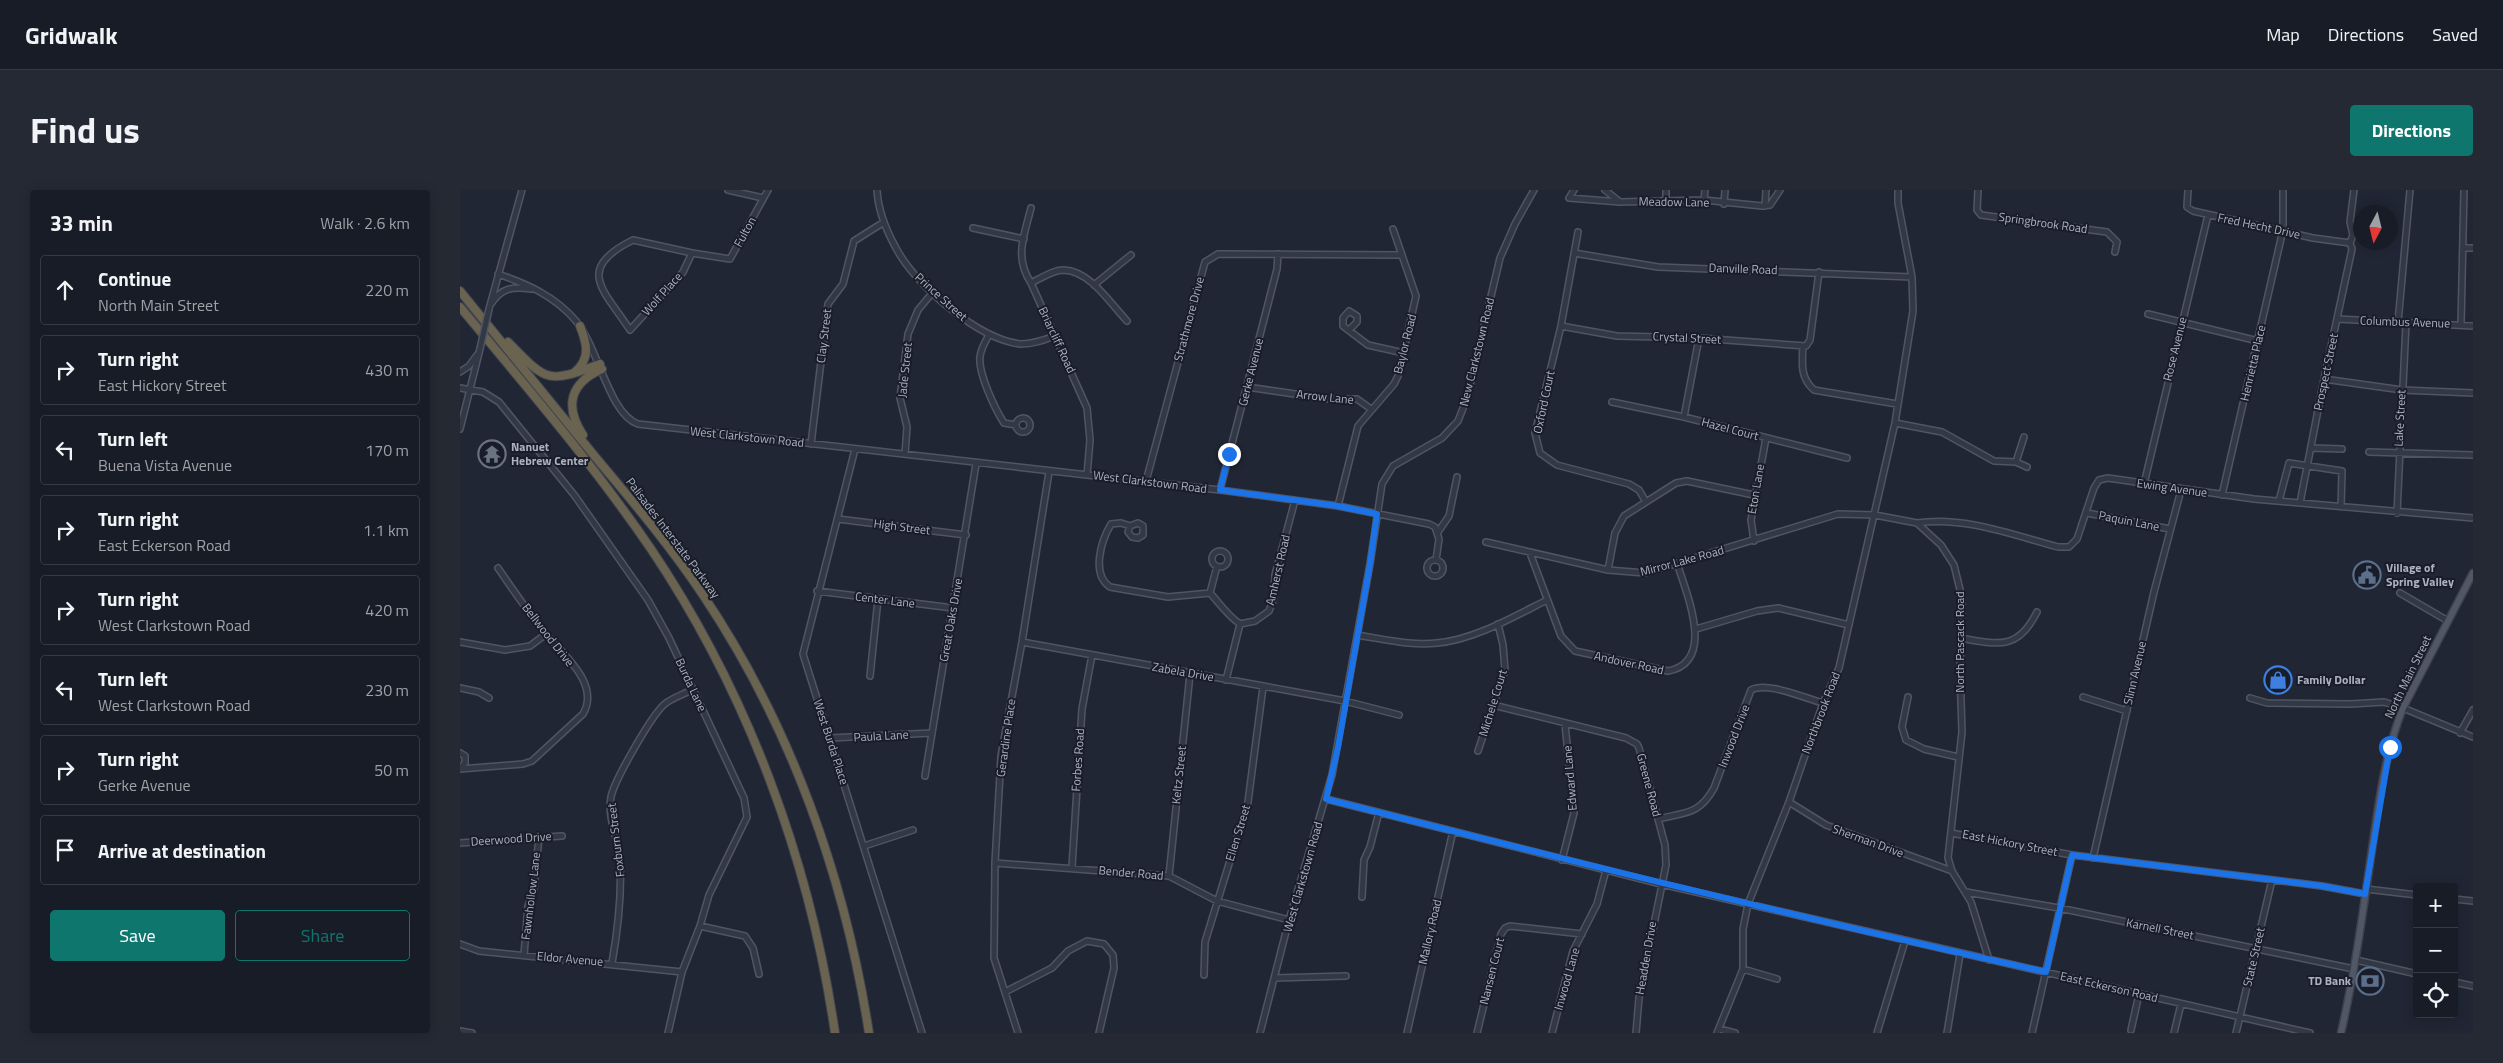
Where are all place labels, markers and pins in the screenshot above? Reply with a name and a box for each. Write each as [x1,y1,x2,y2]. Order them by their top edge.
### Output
place label: Nanuet Hebrew Center [511,437,589,470]
temple icon: Nanuet Hebrew Center [477,439,507,469]
place label: Village of Spring Valley [2386,558,2454,591]
public building icon: Village of Spring Valley [2352,560,2382,590]
shop icon: Family Dollar [2263,665,2293,695]
place label: Family Dollar [2297,670,2366,689]
bank icon: TD Bank [2355,966,2385,996]
place label: TD Bank [2308,971,2352,990]

